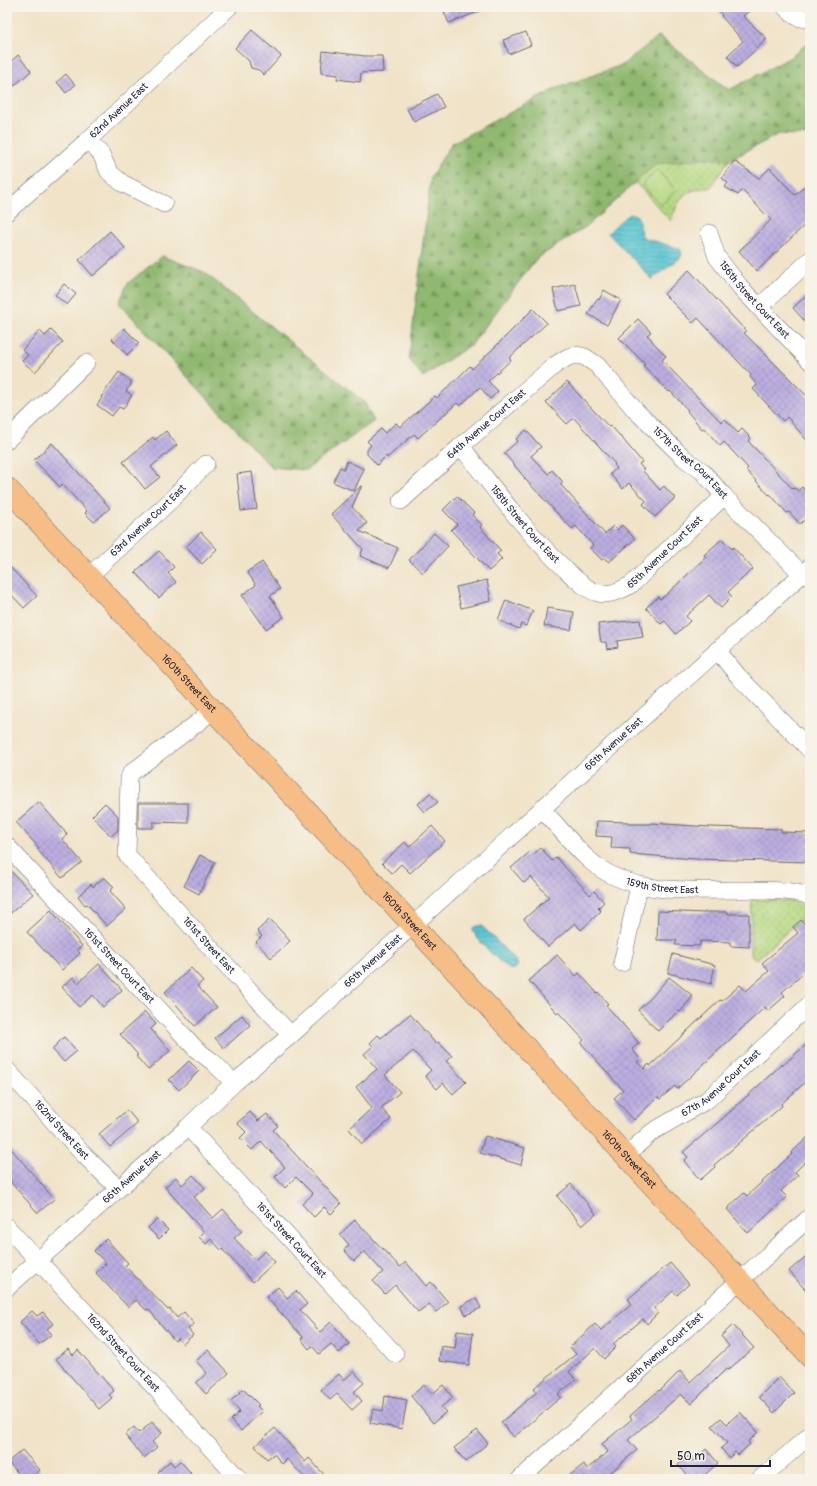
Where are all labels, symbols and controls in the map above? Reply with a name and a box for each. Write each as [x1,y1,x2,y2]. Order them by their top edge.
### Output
street label: 62nd Avenue East [87,80,151,141]
street label: 156th Street Court East [716,259,792,342]
street label: 64th Avenue Court East [445,386,529,462]
street label: 157th Street Court East [650,424,730,502]
street label: 63rd Avenue Court East [108,482,189,559]
street label: 158th Street Court East [488,483,562,567]
street label: 65th Avenue Court East [625,513,706,591]
street label: 160th Street East [159,652,219,716]
street label: 66th Avenue East [582,714,646,773]
street label: 159th Street East [624,875,699,896]
street label: 160th Street East [379,890,440,954]
street label: 161st Street East [180,915,238,977]
street label: 161st Street Court East [81,926,157,1007]
street label: 66th Avenue East [342,931,405,990]
street label: 67th Avenue Court East [679,1047,764,1120]
street label: 162nd Street East [31,1098,92,1163]
street label: 160th Street East [599,1128,659,1192]
street label: 66th Avenue East [100,1147,164,1206]
street label: 161st Street Court East [254,1200,329,1281]
street label: 68th Avenue Court East [624,1310,706,1386]
street label: 162nd Street Court East [84,1311,162,1395]
scale bar [671,1442,770,1468]
text: 50 m [677,1449,705,1464]

